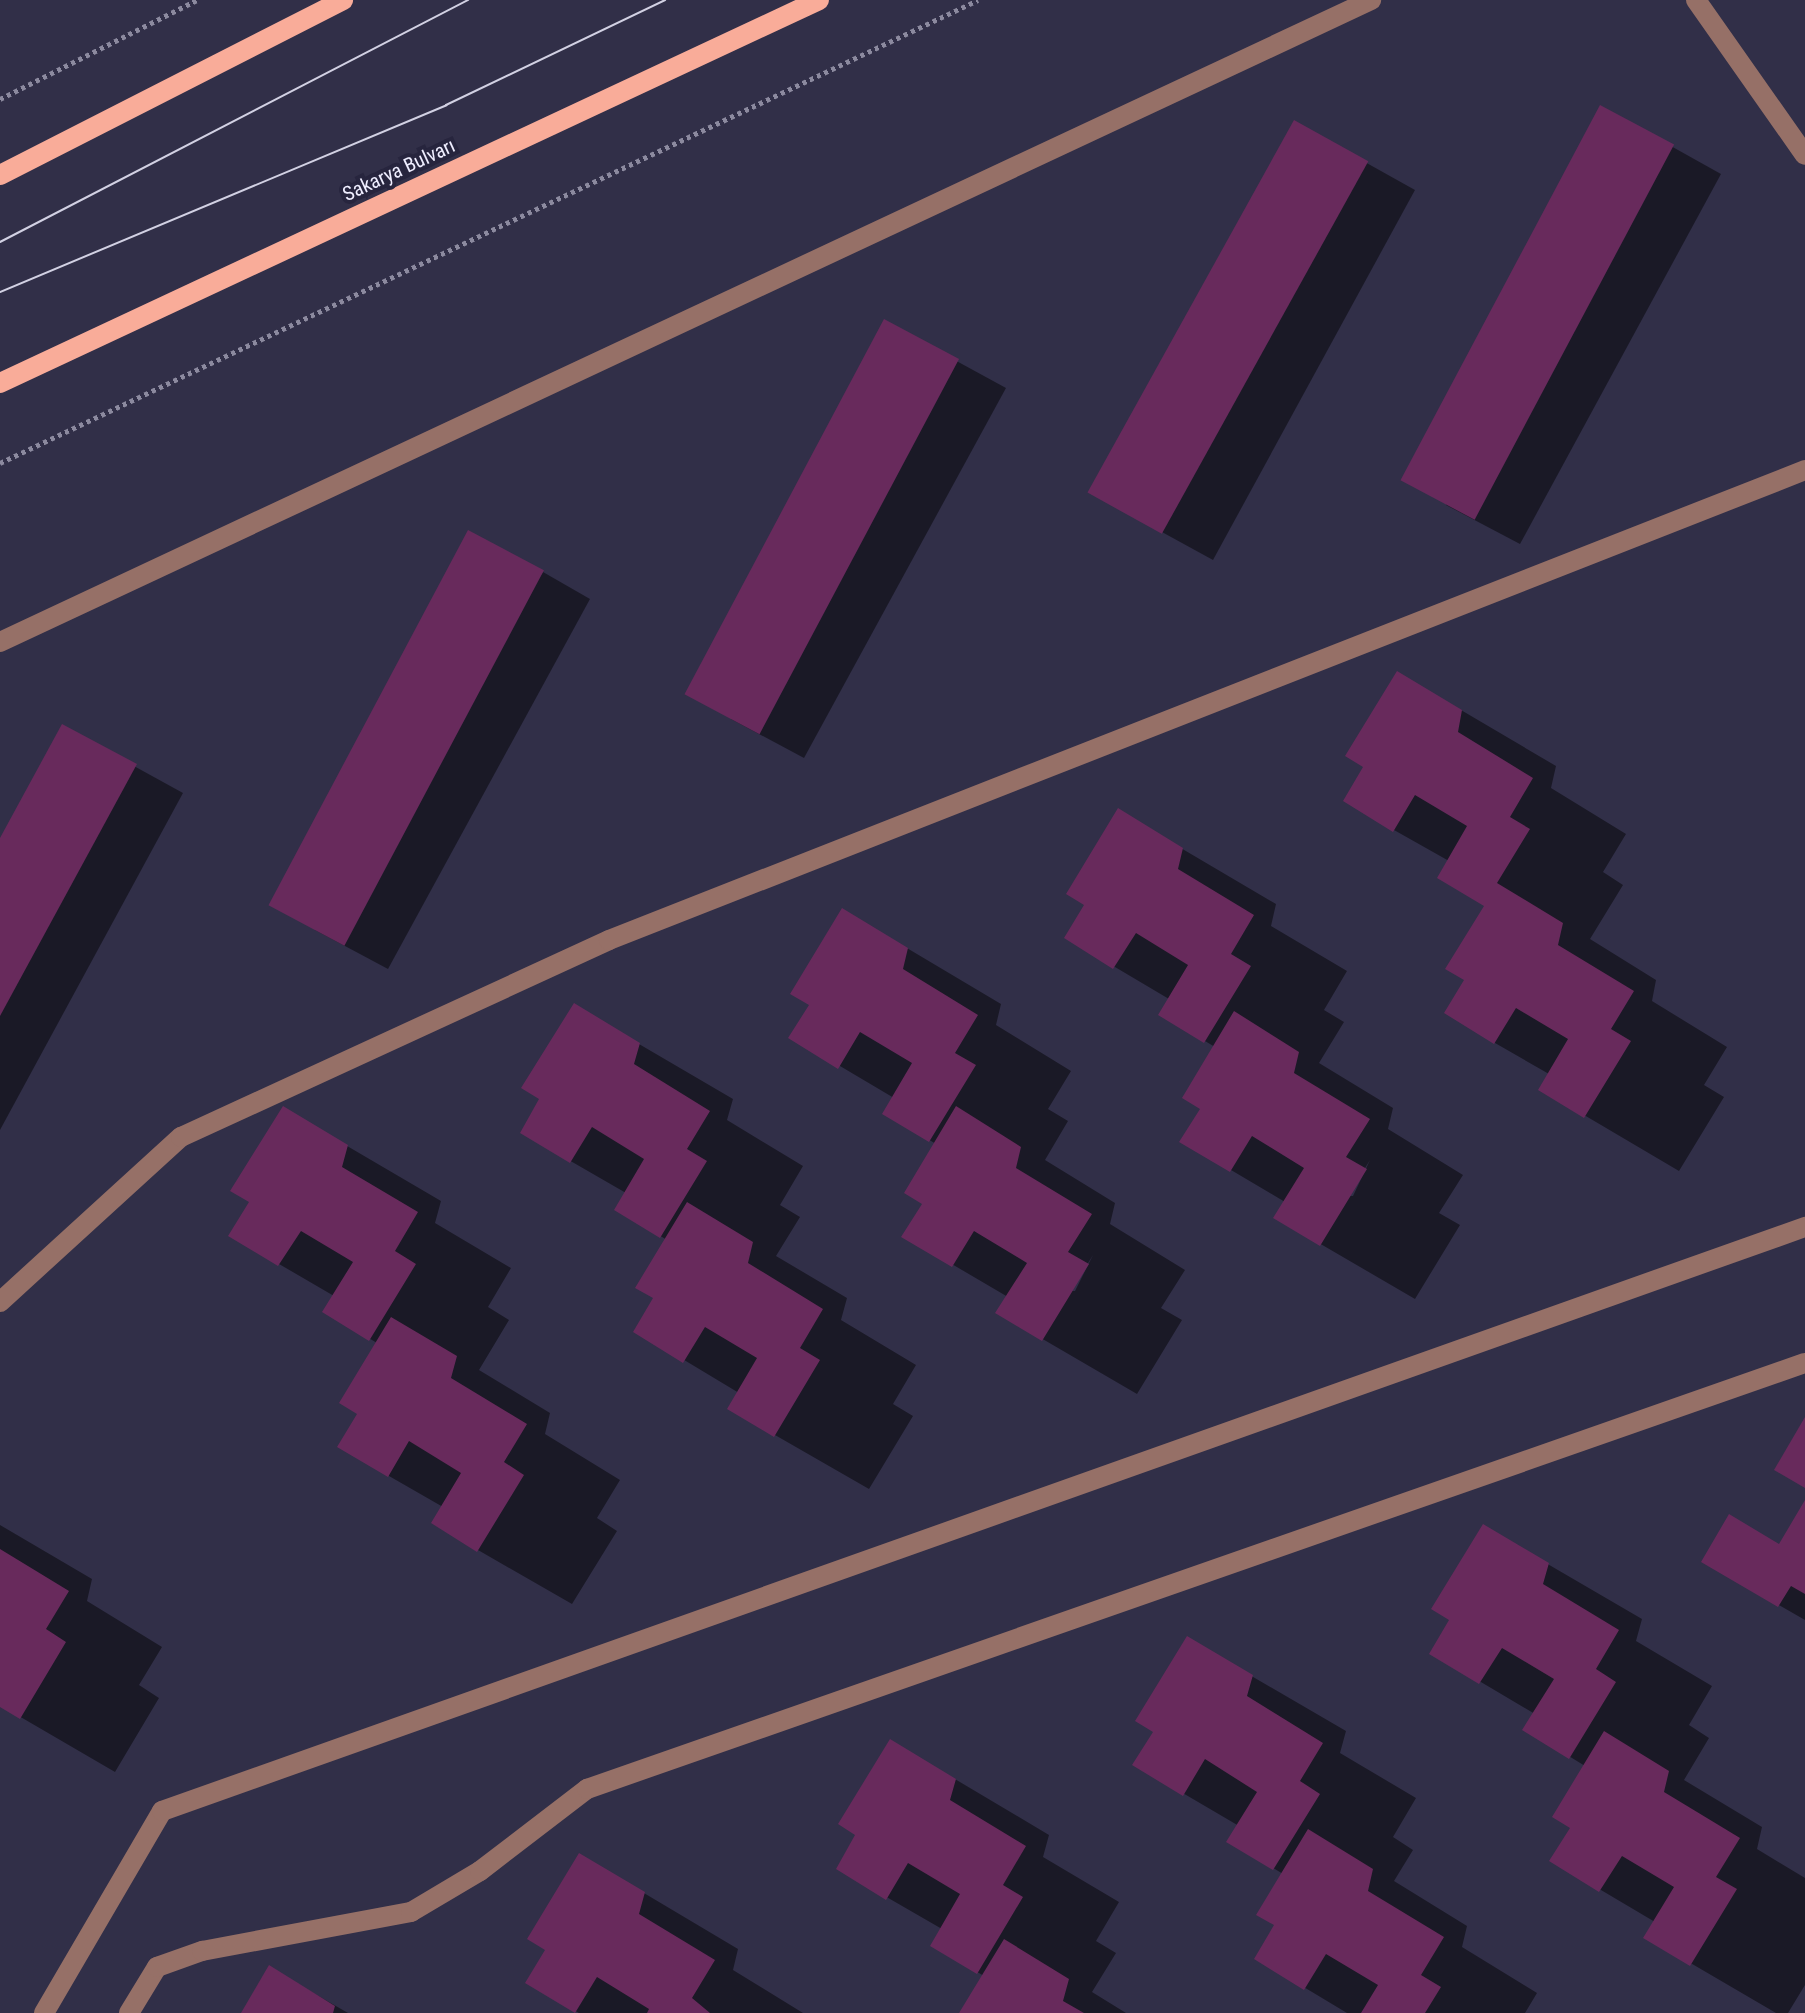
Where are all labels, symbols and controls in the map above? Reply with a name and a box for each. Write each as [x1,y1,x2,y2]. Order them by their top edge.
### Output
street label: Sakarya Bulvarı [339,134,459,206]

